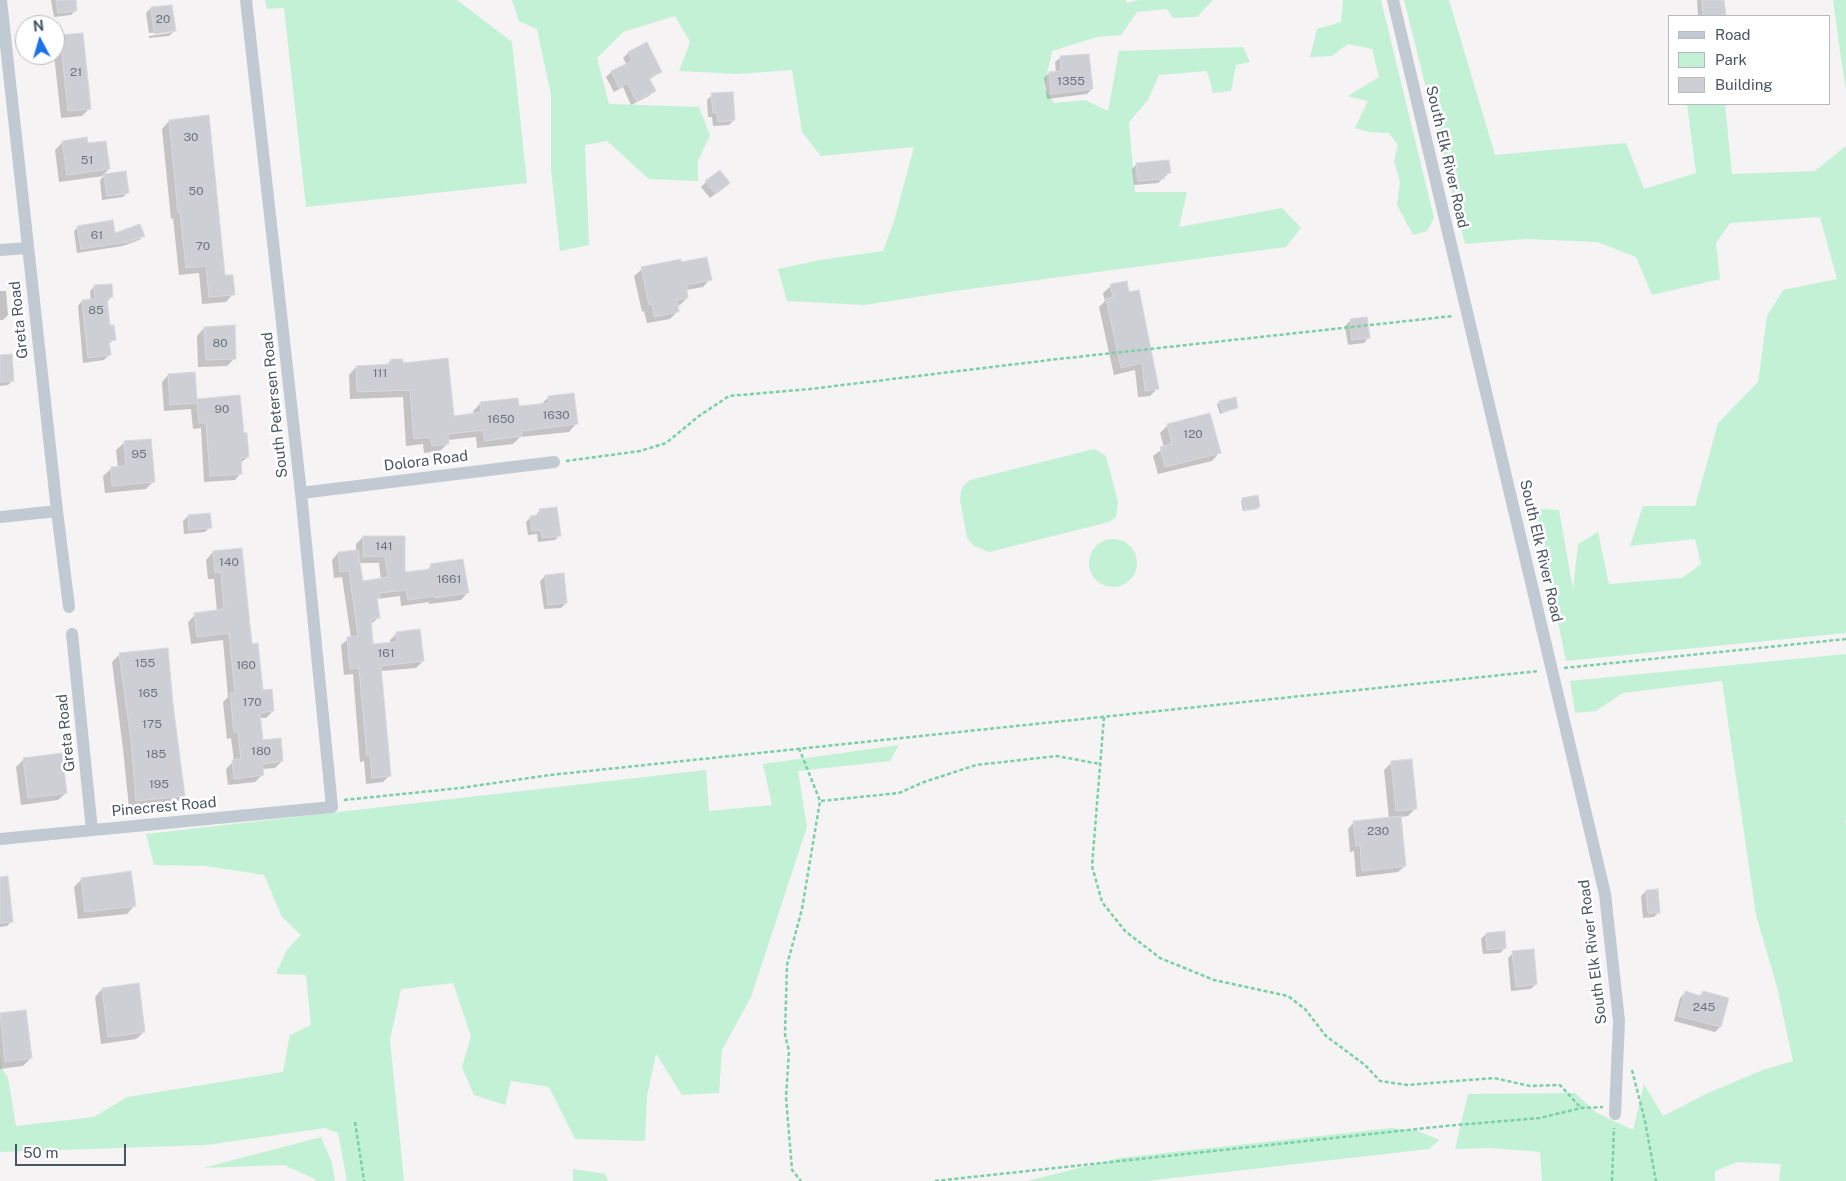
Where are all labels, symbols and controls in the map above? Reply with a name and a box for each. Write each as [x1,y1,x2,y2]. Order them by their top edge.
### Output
house number: 20 [156,12,170,26]
north arrow [15,15,65,65]
legend [1668,15,1831,105]
text: N [32,18,45,35]
text: Road [1715,26,1751,43]
text: Park [1715,51,1747,68]
house number: 21 [70,65,82,79]
house number: 1355 [1057,74,1085,88]
text: Building [1715,76,1773,93]
street label: South Elk River Road [1422,84,1472,230]
house number: 30 [184,130,198,144]
house number: 51 [81,153,93,167]
house number: 50 [188,184,204,198]
house number: 61 [91,228,103,242]
house number: 70 [196,239,210,253]
street label: Greta Road [6,280,32,360]
house number: 85 [88,303,104,317]
street label: South Petersen Road [258,331,292,479]
house number: 80 [212,336,228,350]
house number: 111 [373,366,387,380]
house number: 90 [215,402,229,416]
house number: 1630 [542,408,570,422]
house number: 1650 [487,412,515,426]
house number: 120 [1183,427,1203,441]
house number: 95 [131,447,147,461]
street label: Dolora Road [383,447,469,475]
street label: South Elk River Road [1516,478,1566,624]
house number: 141 [375,539,393,553]
house number: 140 [219,555,239,569]
house number: 1661 [437,572,461,586]
house number: 161 [377,646,395,660]
house number: 155 [135,656,155,670]
house number: 160 [236,658,256,672]
house number: 165 [138,686,158,700]
street label: Greta Road [53,693,79,773]
house number: 170 [242,695,262,709]
house number: 175 [142,717,162,731]
house number: 180 [251,744,271,758]
house number: 185 [146,747,166,761]
house number: 195 [149,777,169,791]
street label: Pinecrest Road [111,793,217,821]
house number: 230 [1367,824,1389,838]
street label: South Elk River Road [1575,879,1611,1025]
house number: 245 [1693,1000,1715,1014]
scale bar [18,1134,129,1166]
text: 50 m [23,1144,58,1161]

